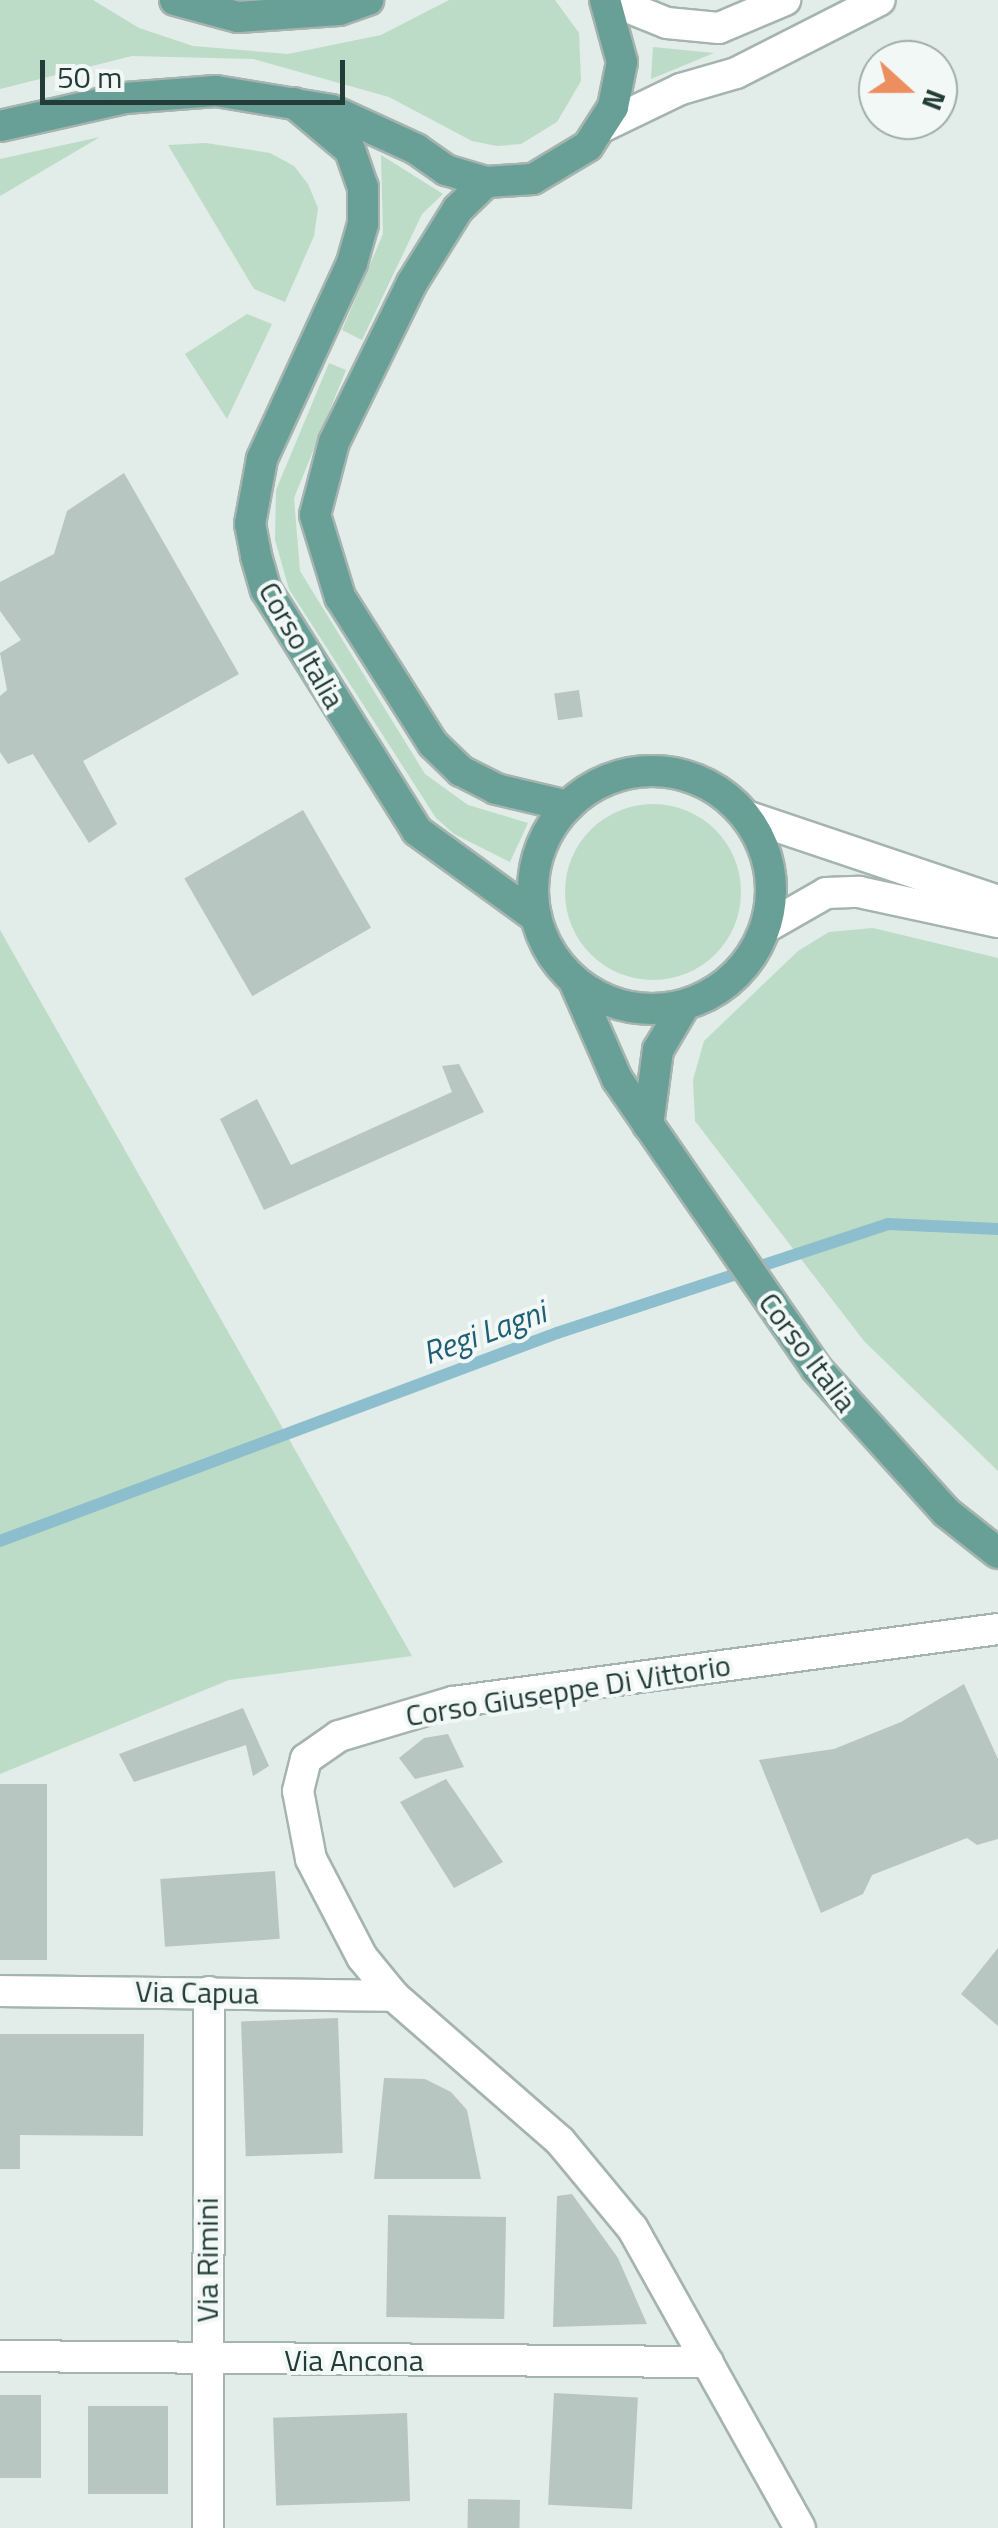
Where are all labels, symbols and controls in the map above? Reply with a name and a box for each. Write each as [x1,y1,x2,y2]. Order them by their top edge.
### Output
scale bar [45,40,350,102]
north arrow [858,40,958,140]
text: 50 m [57,54,122,100]
text: N [911,83,958,117]
street label: Corso Italia [251,575,353,715]
street label: Corso Italia [751,1285,865,1419]
water label: Regi Lagni [417,1292,551,1372]
street label: Corso Giuseppe Di Vittorio [403,1647,733,1733]
street label: Via Capua [135,1973,259,2011]
street label: Via Rimini [189,2197,225,2323]
street label: Via Ancona [284,2342,424,2378]

